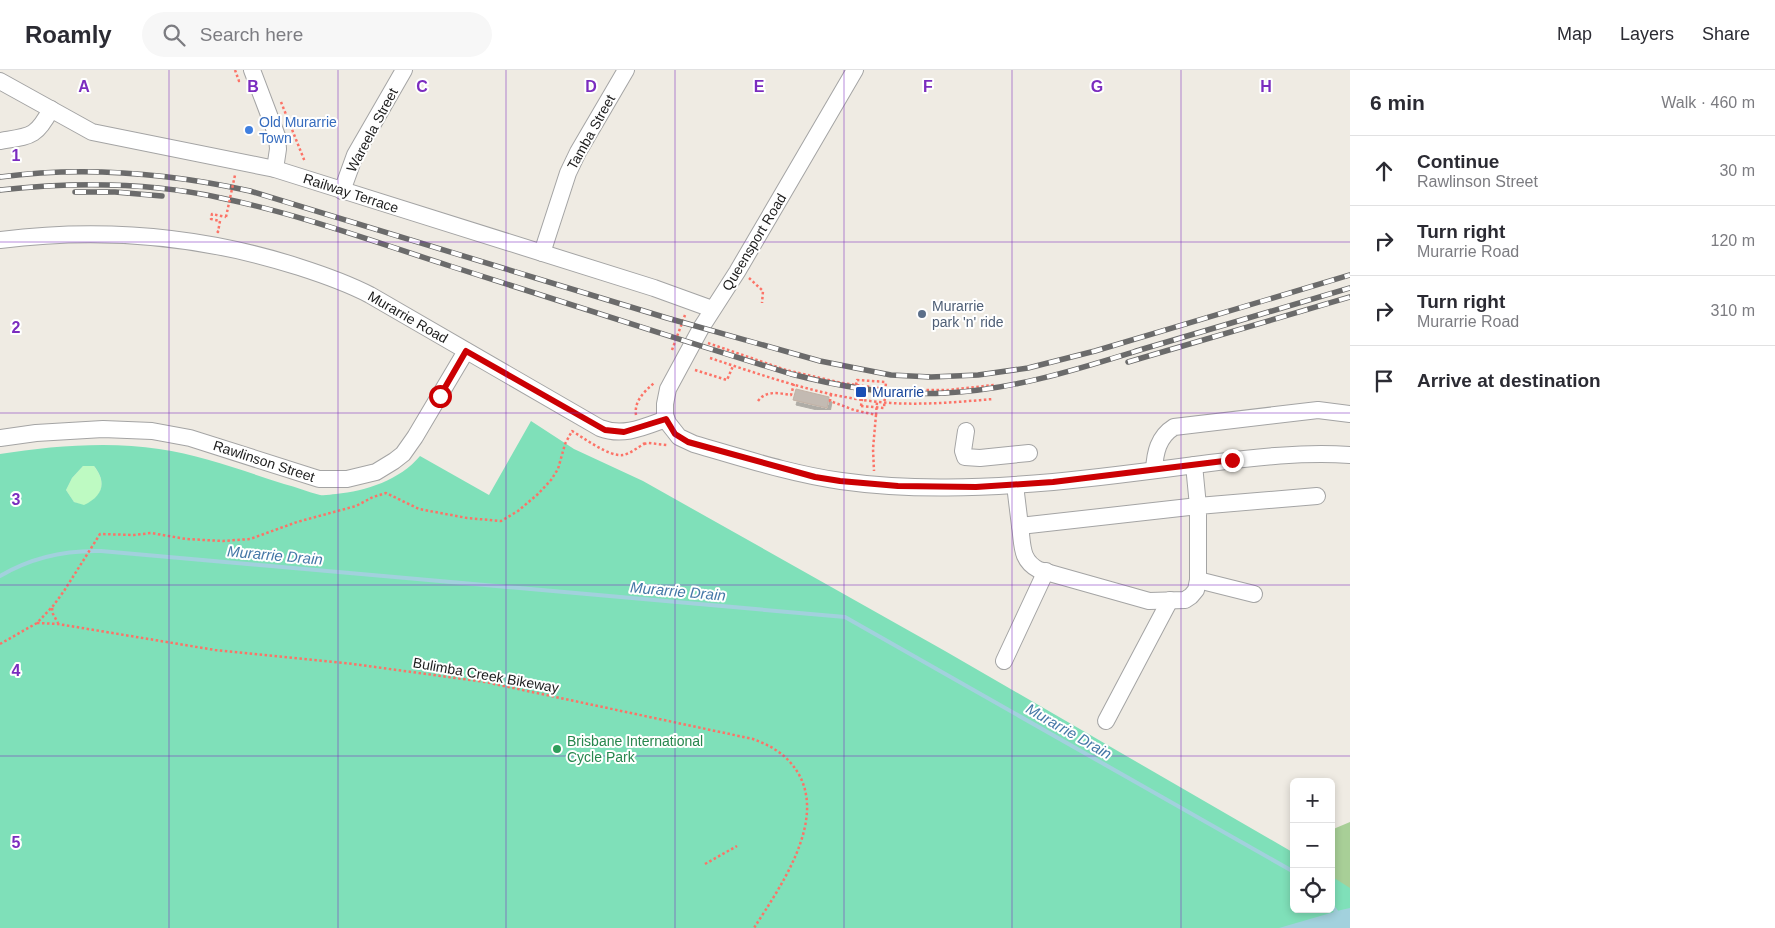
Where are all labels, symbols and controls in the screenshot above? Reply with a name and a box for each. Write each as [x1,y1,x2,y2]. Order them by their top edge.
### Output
search box [142,12,492,57]
text: Roamly [25,21,112,48]
icon: search [160,21,188,49]
text: Search here [200,24,303,45]
text: Map [1557,24,1592,44]
text: Layers [1620,24,1674,44]
text: Share [1702,24,1750,44]
text: A [78,78,90,95]
text: B [247,78,259,95]
text: C [416,78,428,95]
text: D [585,78,597,95]
text: E [754,78,765,95]
text: F [923,78,933,95]
text: G [1091,78,1103,95]
text: H [1260,78,1272,95]
street label: Wareela Street [343,85,401,175]
text: 6 min [1370,91,1425,114]
street label: Tamba Street [564,92,618,172]
text: Walk · 460 m [1661,94,1755,111]
place label: Old Murarrie Town [259,114,337,146]
marker: Old Murarrie Town [243,124,255,136]
text: 1 [12,147,21,164]
text: Continue [1417,151,1499,172]
icon: ahead [1370,157,1398,185]
text: 30 m [1719,162,1755,179]
street label: Railway Terrace [301,170,401,216]
text: Rawlinson Street [1417,173,1538,190]
street label: Queensport Road [719,191,789,293]
text: Turn right [1417,221,1505,242]
icon: right [1370,227,1398,255]
text: 120 m [1711,232,1755,249]
text: Murarrie Road [1417,243,1519,260]
street label: Murarrie Road [365,288,451,346]
text: Turn right [1417,291,1505,312]
icon: right [1370,297,1398,325]
place label: Murarrie park 'n' ride [932,298,1004,330]
text: 310 m [1711,302,1755,319]
marker: Murarrie park 'n' ride [916,308,928,320]
text: Murarrie Road [1417,313,1519,330]
text: 2 [12,319,21,336]
icon: arrive [1370,367,1398,395]
text: Arrive at destination [1417,370,1601,391]
place label: Murarrie [872,384,924,400]
route start [429,385,452,408]
marker: Murarrie [854,385,868,399]
street label: Rawlinson Street [211,437,317,485]
route end [1221,449,1244,472]
text: 3 [12,491,21,508]
water label: Murarrie Drain [227,542,323,568]
water label: Murarrie Drain [630,578,726,604]
street label: Bulimba Creek Bikeway [412,654,560,696]
text: 4 [12,662,21,679]
water label: Murarrie Drain [1023,700,1115,762]
place label: Brisbane International Cycle Park [567,733,703,765]
marker: Brisbane International Cycle Park [551,743,563,755]
map controls [1290,778,1335,913]
button: + [1290,778,1335,823]
button: − [1290,823,1335,868]
text: 5 [12,834,21,851]
button: locate [1290,868,1335,913]

